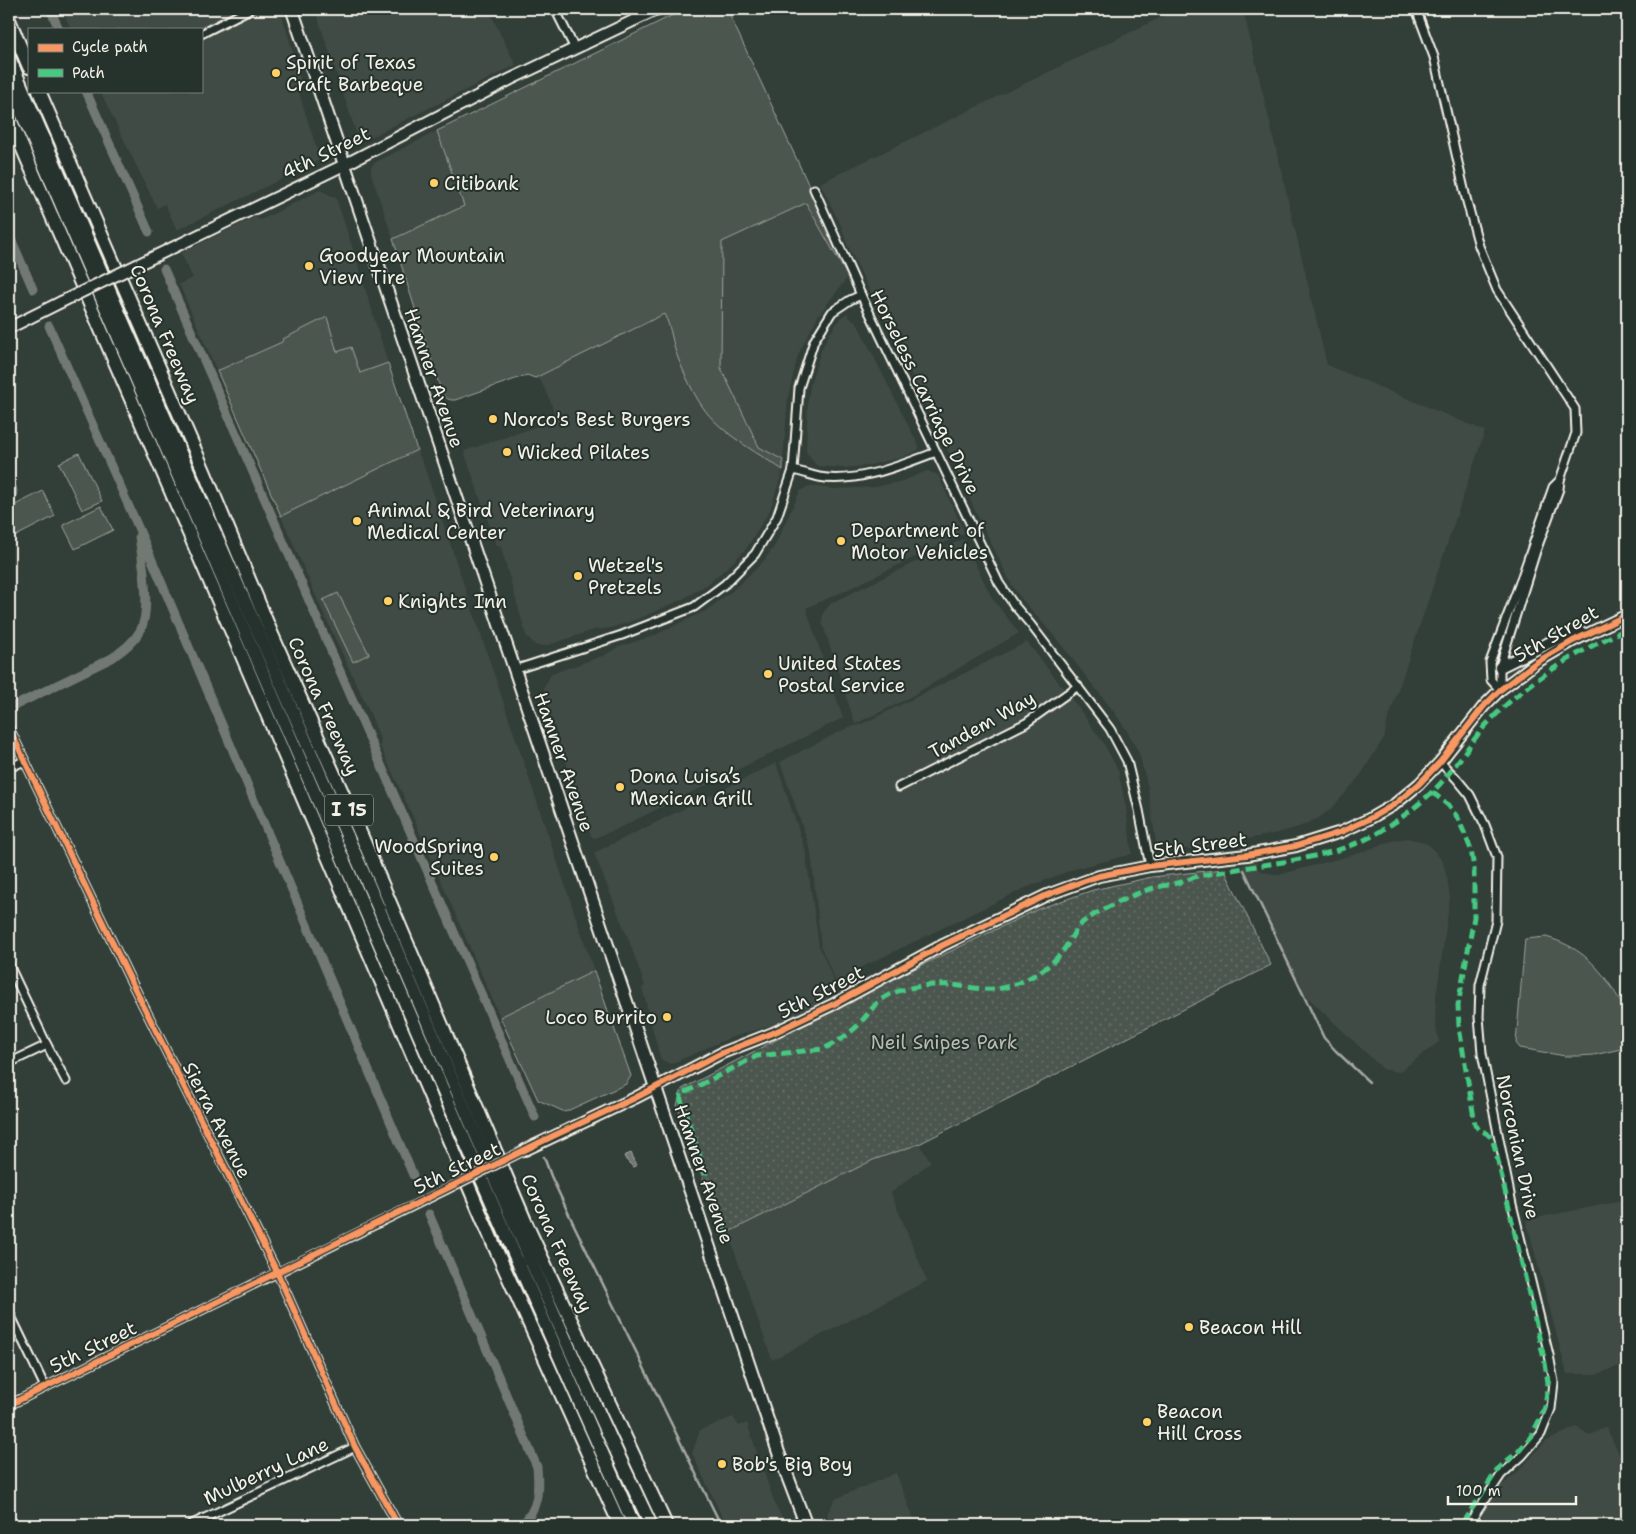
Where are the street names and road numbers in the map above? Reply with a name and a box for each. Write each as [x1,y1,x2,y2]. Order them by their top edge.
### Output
street label: 4th Street [278,121,374,185]
street label: Corona Freeway [124,260,206,408]
street label: Horseless Carriage Drive [864,285,986,499]
street label: Hamner Avenue [398,305,470,451]
street label: 5th Street [1509,600,1603,668]
street label: Corona Freeway [282,633,366,779]
street label: Tandem Way [924,685,1040,765]
street label: Hamner Avenue [528,689,600,835]
road number: I 15 [325,794,373,826]
street label: 5th Street [1152,827,1248,863]
street label: 5th Street [774,960,868,1024]
street label: Sierra Avenue [177,1058,257,1182]
street label: Norconian Drive [1490,1072,1546,1222]
street label: Hamner Avenue [668,1101,740,1247]
street label: 5th Street [409,1136,505,1200]
street label: Corona Freeway [515,1170,599,1316]
street label: 5th Street [45,1315,141,1379]
street label: Mulberry Lane [199,1431,333,1511]

